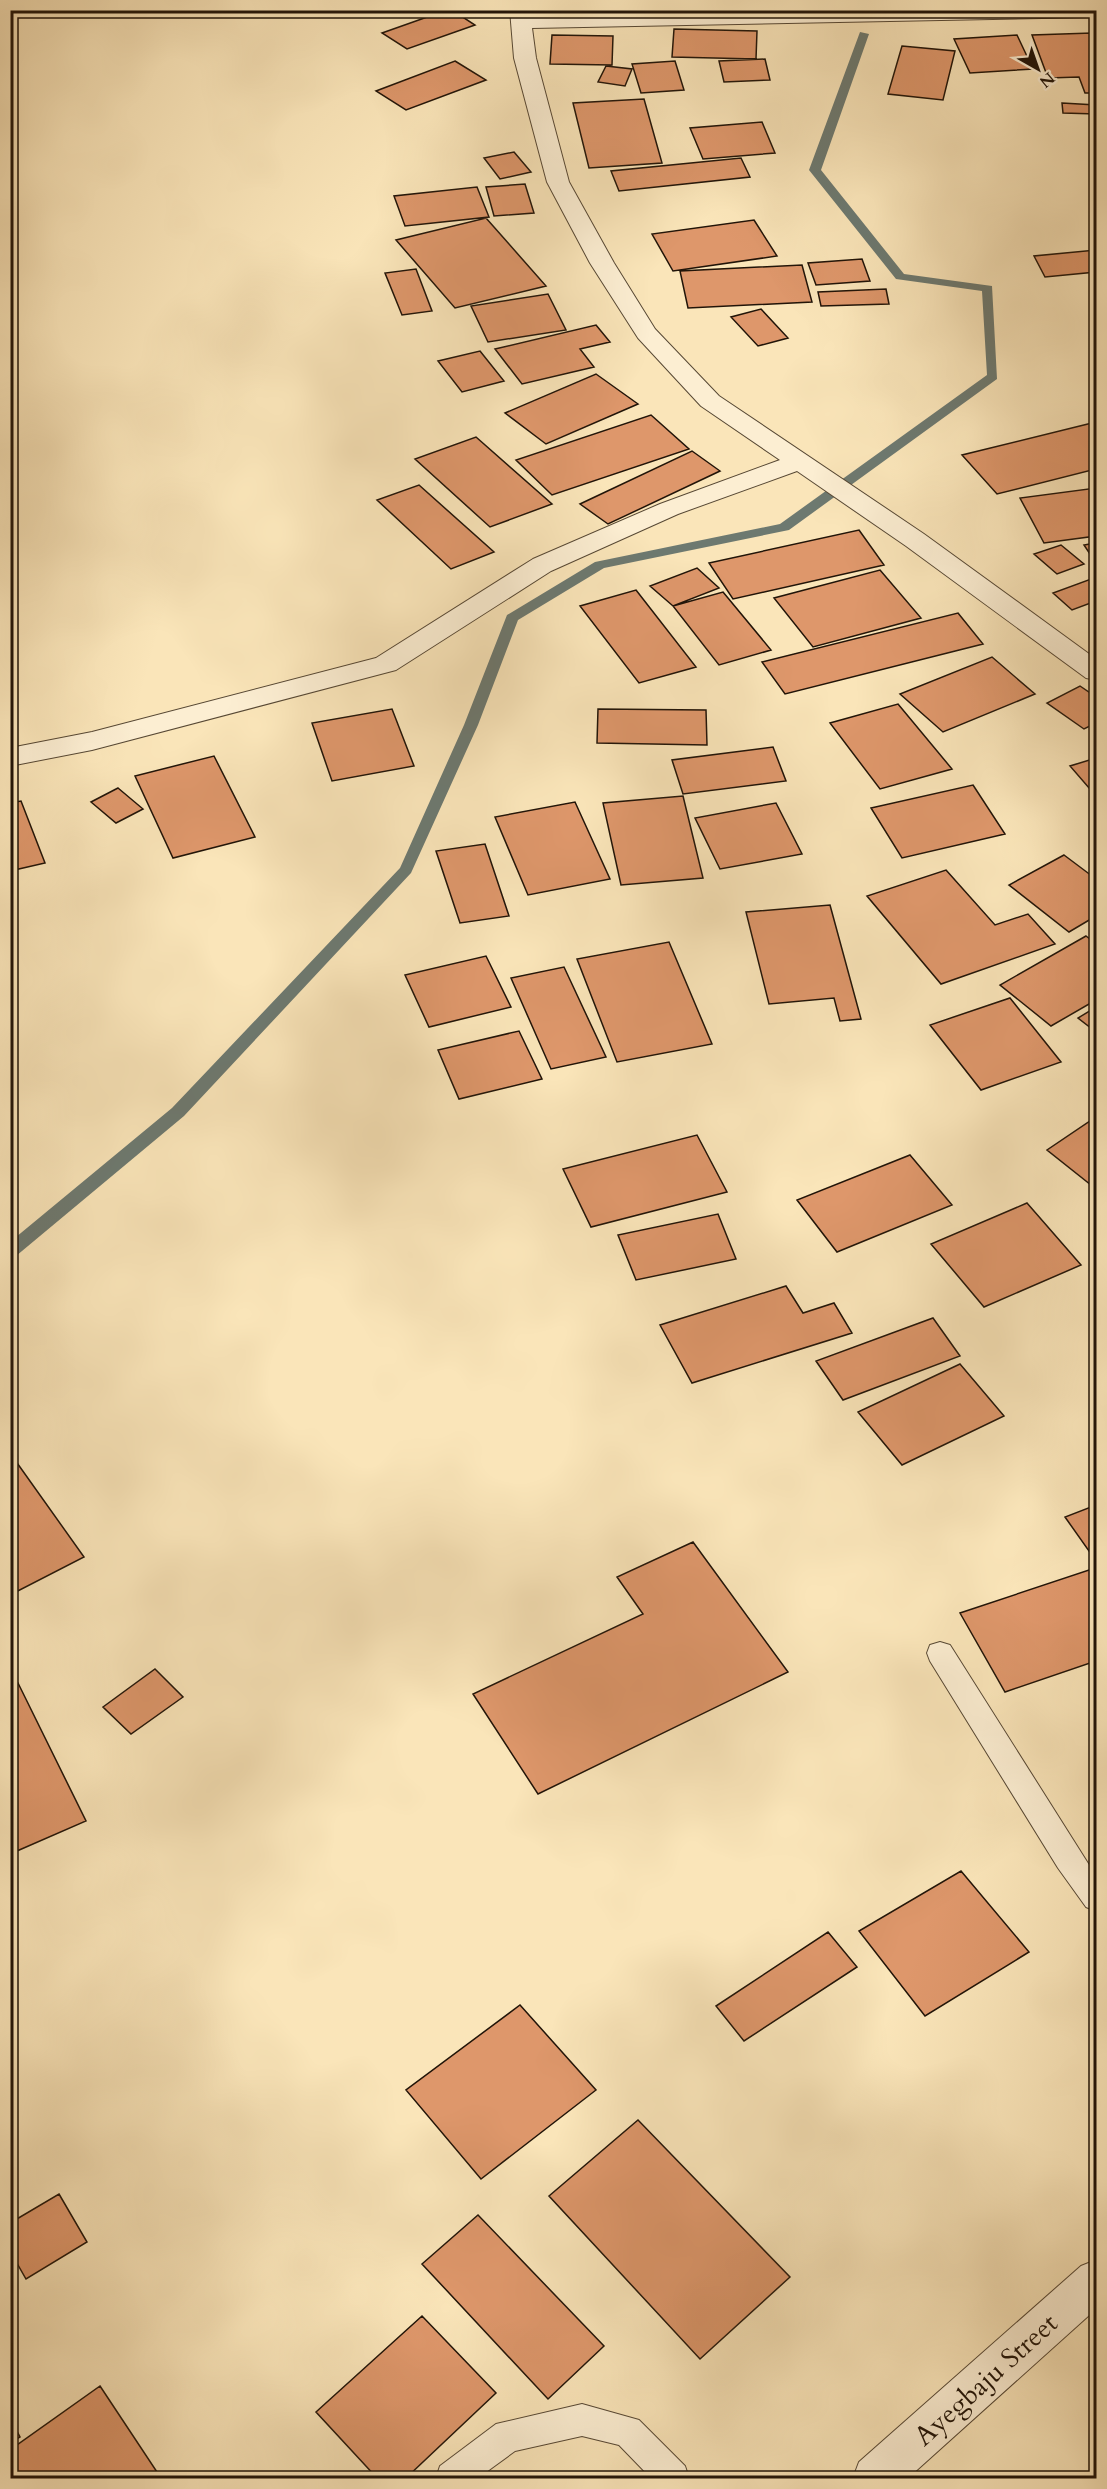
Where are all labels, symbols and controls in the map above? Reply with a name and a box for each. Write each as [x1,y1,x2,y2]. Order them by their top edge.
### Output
north arrow [1008,39,1068,99]
text: N [1035,67,1059,93]
street label: Ayegbaju Street [906,2305,1066,2455]

